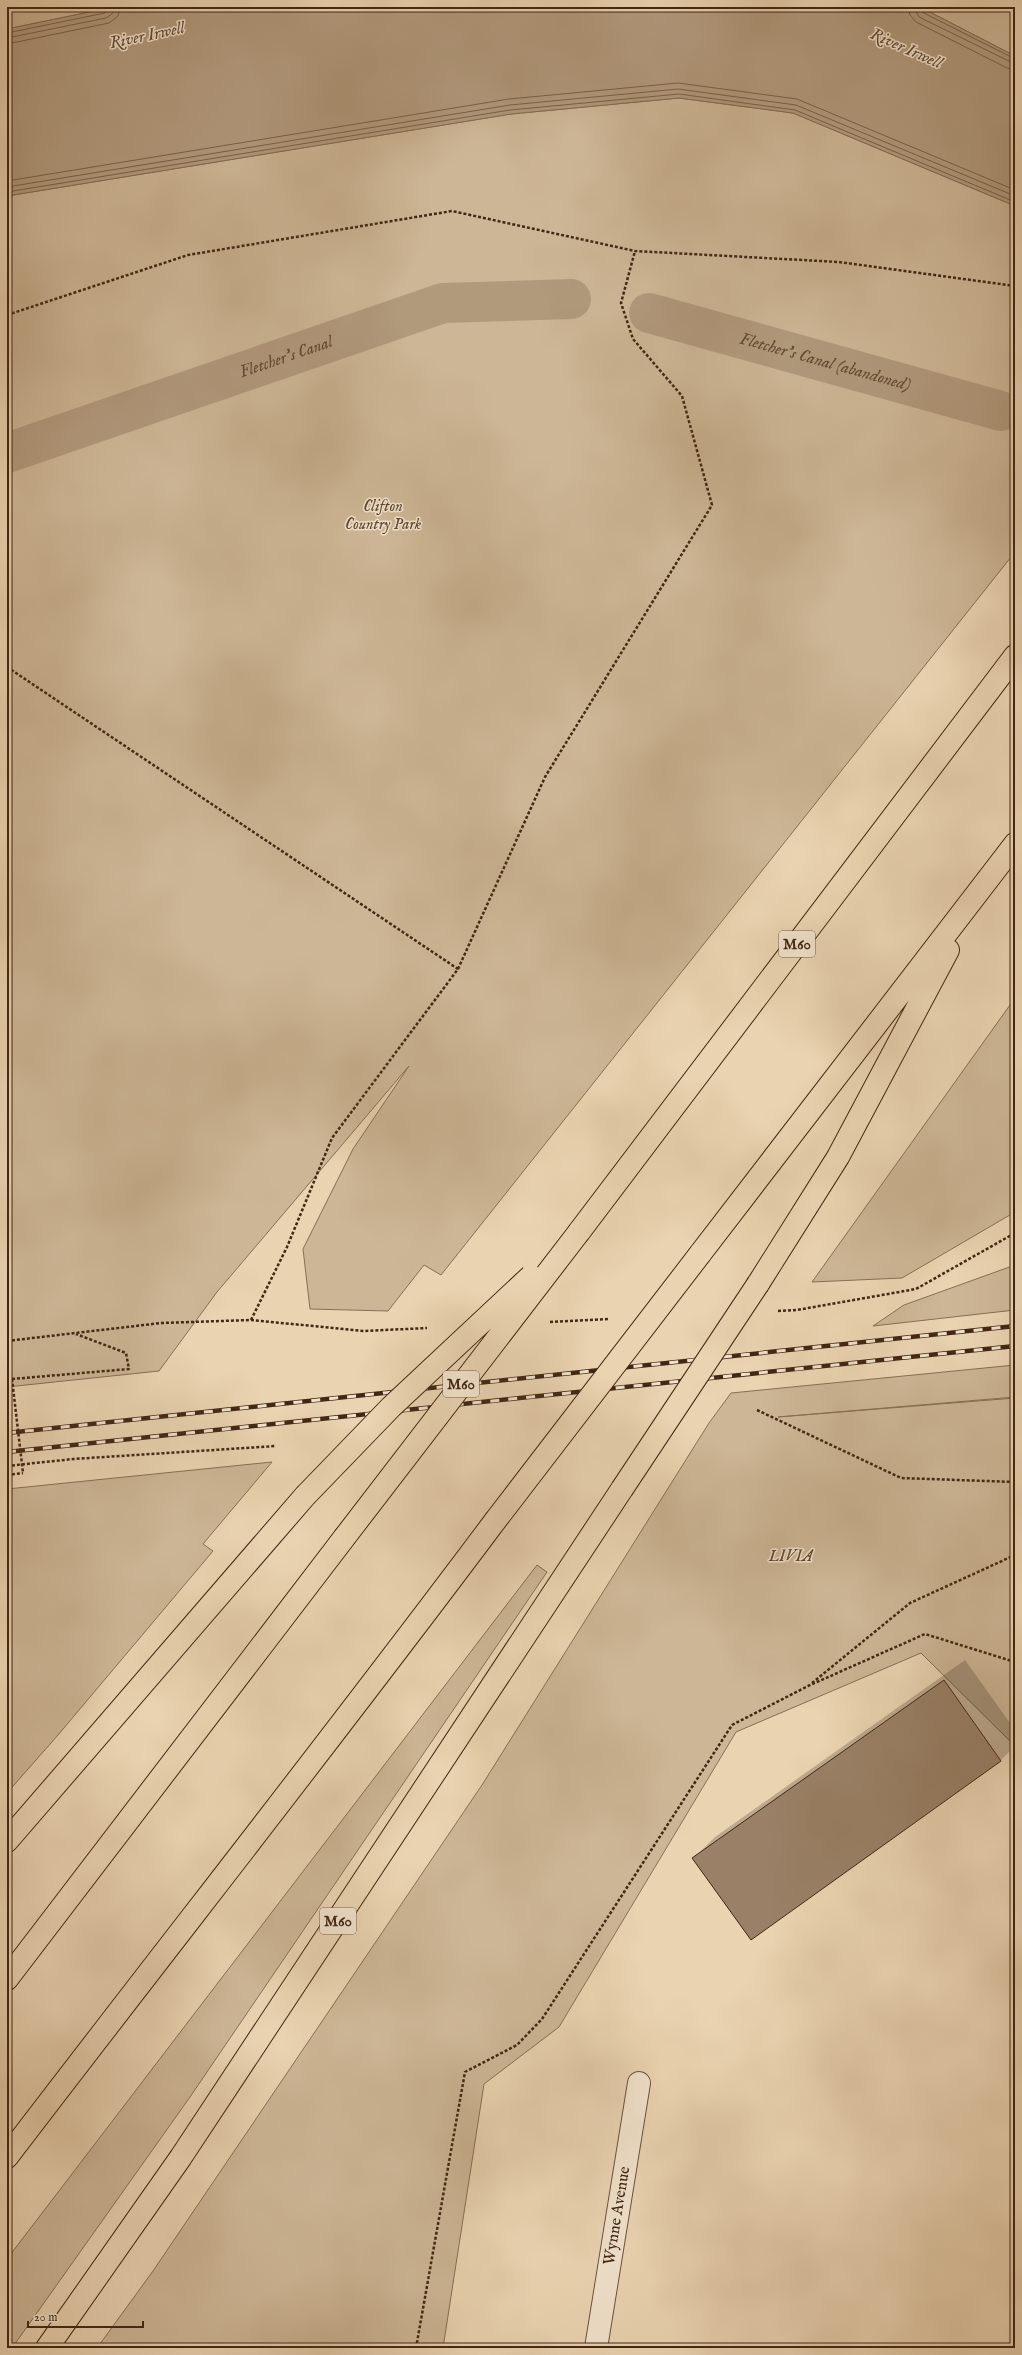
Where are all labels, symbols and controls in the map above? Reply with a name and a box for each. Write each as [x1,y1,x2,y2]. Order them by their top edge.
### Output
water label: River Irwell [108,17,188,54]
water label: River Irwell [867,24,947,75]
water label: Fletcher's Canal (abandoned) [737,328,913,396]
water label: Fletcher's Canal [237,331,337,383]
park label: Clifton Country Park [345,497,422,535]
road number: M60 [779,931,815,957]
road number: M60 [443,1371,479,1397]
park label: LIVIA [768,1547,814,1567]
road number: M60 [320,1908,356,1934]
street label: Wynne Avenue [600,2165,635,2267]
scale bar [28,2303,143,2329]
text: 20 m [34,2310,57,2325]

